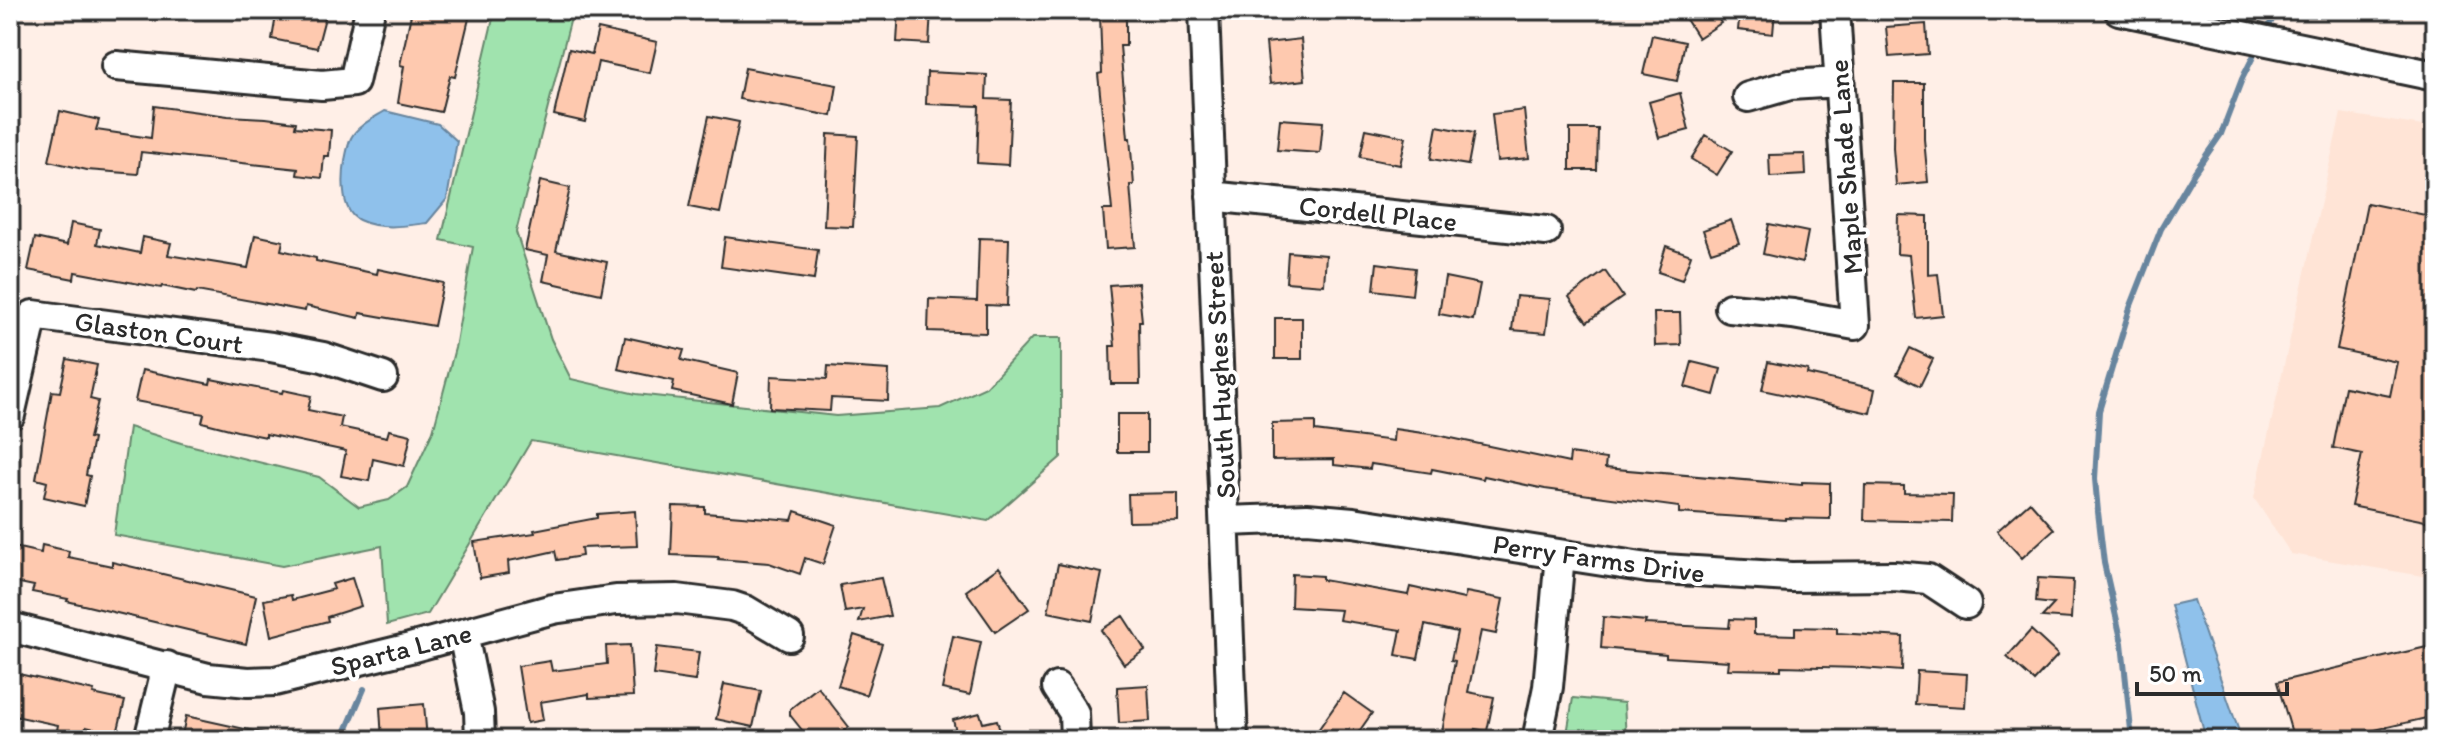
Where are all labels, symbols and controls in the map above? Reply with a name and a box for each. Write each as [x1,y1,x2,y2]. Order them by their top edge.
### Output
street label: Maple Shade Lane [1821,58,1869,276]
street label: Cordell Place [1297,188,1459,238]
street label: South Hughes Street [1196,250,1242,500]
street label: Glaston Court [72,303,246,361]
street label: Perry Farms Drive [1491,526,1707,590]
street label: Sparta Lane [327,615,475,683]
scale bar [2137,646,2287,696]
text: 50 m [2149,659,2202,688]

